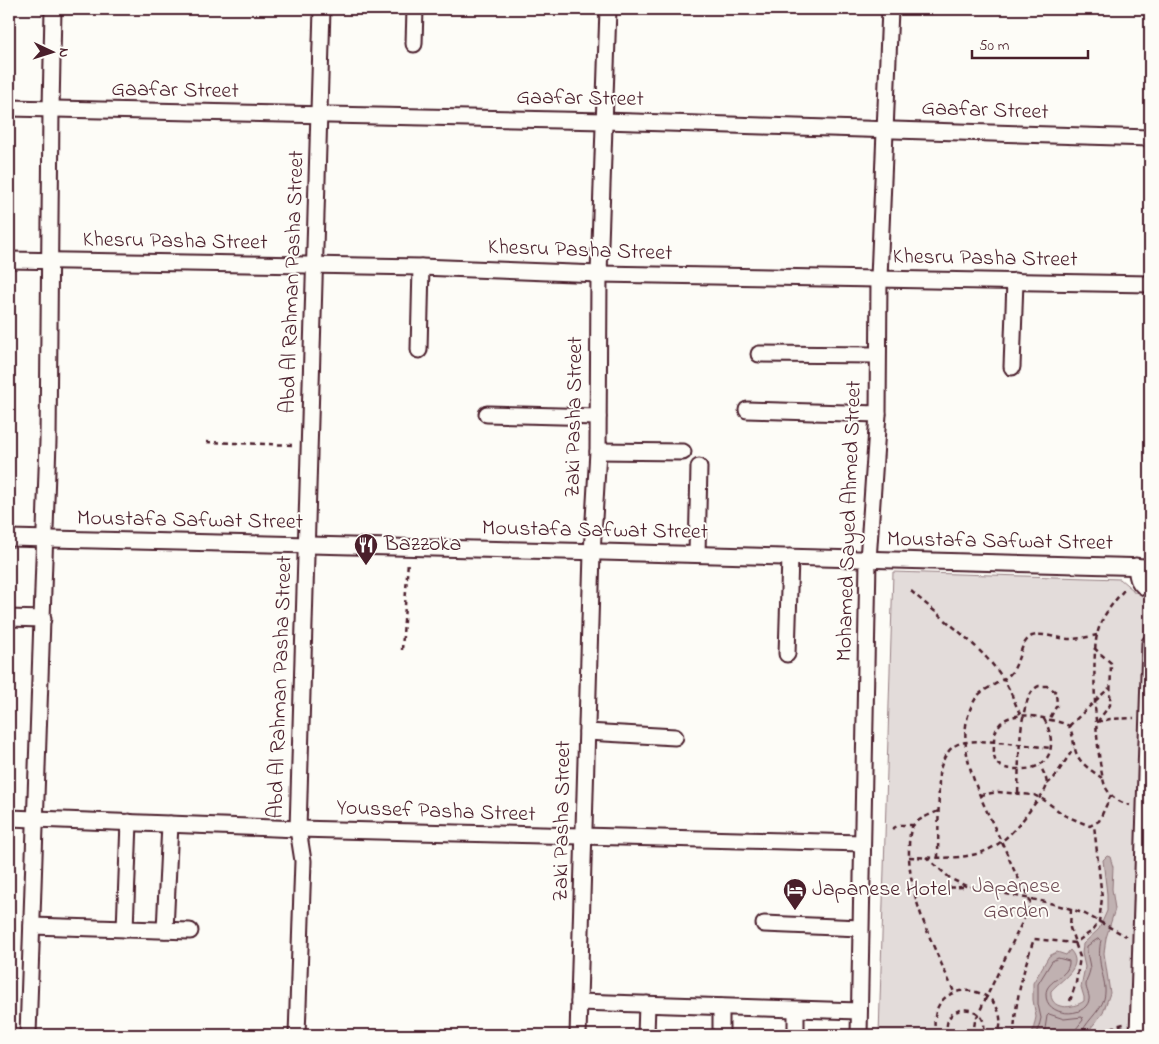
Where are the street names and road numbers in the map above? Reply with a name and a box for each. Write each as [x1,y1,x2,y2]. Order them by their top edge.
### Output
street label: Gaafar Street [111,74,240,108]
street label: Gaafar Street [516,82,645,116]
street label: Gaafar Street [921,93,1050,129]
street label: Abd Al Rahman Pasha Street [272,149,314,414]
street label: Khesru Pasha Street [82,224,268,260]
street label: Khesru Pasha Street [487,232,673,270]
street label: Khesru Pasha Street [892,241,1078,277]
street label: Zaki Pasha Street [558,336,592,498]
street label: Mohamed Sayed Ahmed Street [829,379,872,662]
street label: Moustafa Safwat Street [77,503,304,539]
street label: Moustafa Safwat Street [482,513,709,549]
street label: Moustafa Safwat Street [887,524,1114,560]
street label: Abd Al Rahman Pasha Street [260,554,302,819]
street label: Zaki Pasha Street [546,740,580,902]
street label: Youssef Pasha Street [336,793,537,831]

